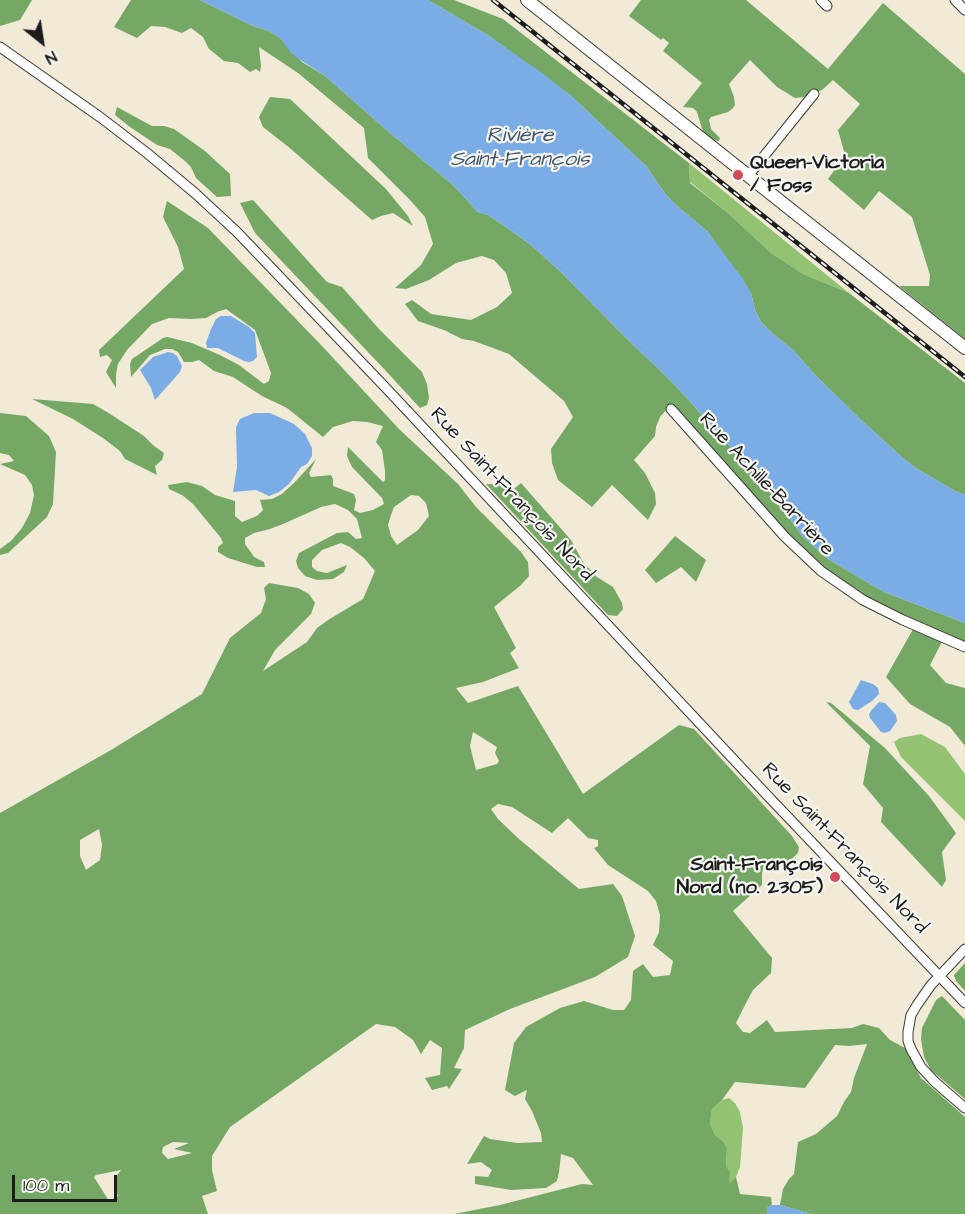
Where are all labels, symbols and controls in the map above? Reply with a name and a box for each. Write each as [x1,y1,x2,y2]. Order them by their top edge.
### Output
north arrow [12,12,72,72]
text: N [41,46,61,70]
water label: Rivière Saint-François [450,124,590,174]
place label: Queen-Victoria / Foss [750,152,884,199]
marker: Queen-Victoria / Foss [731,168,745,182]
street label: Rue Saint-François Nord [424,403,598,587]
street label: Rue Achille-Barrière [693,408,839,562]
street label: Rue Saint-François Nord [756,758,932,940]
place label: Saint-François Nord (no. 2305) [676,854,823,901]
marker: Saint-François Nord (no. 2305) [828,870,842,884]
scale bar [15,1163,120,1201]
text: 100 m [23,1173,69,1198]

